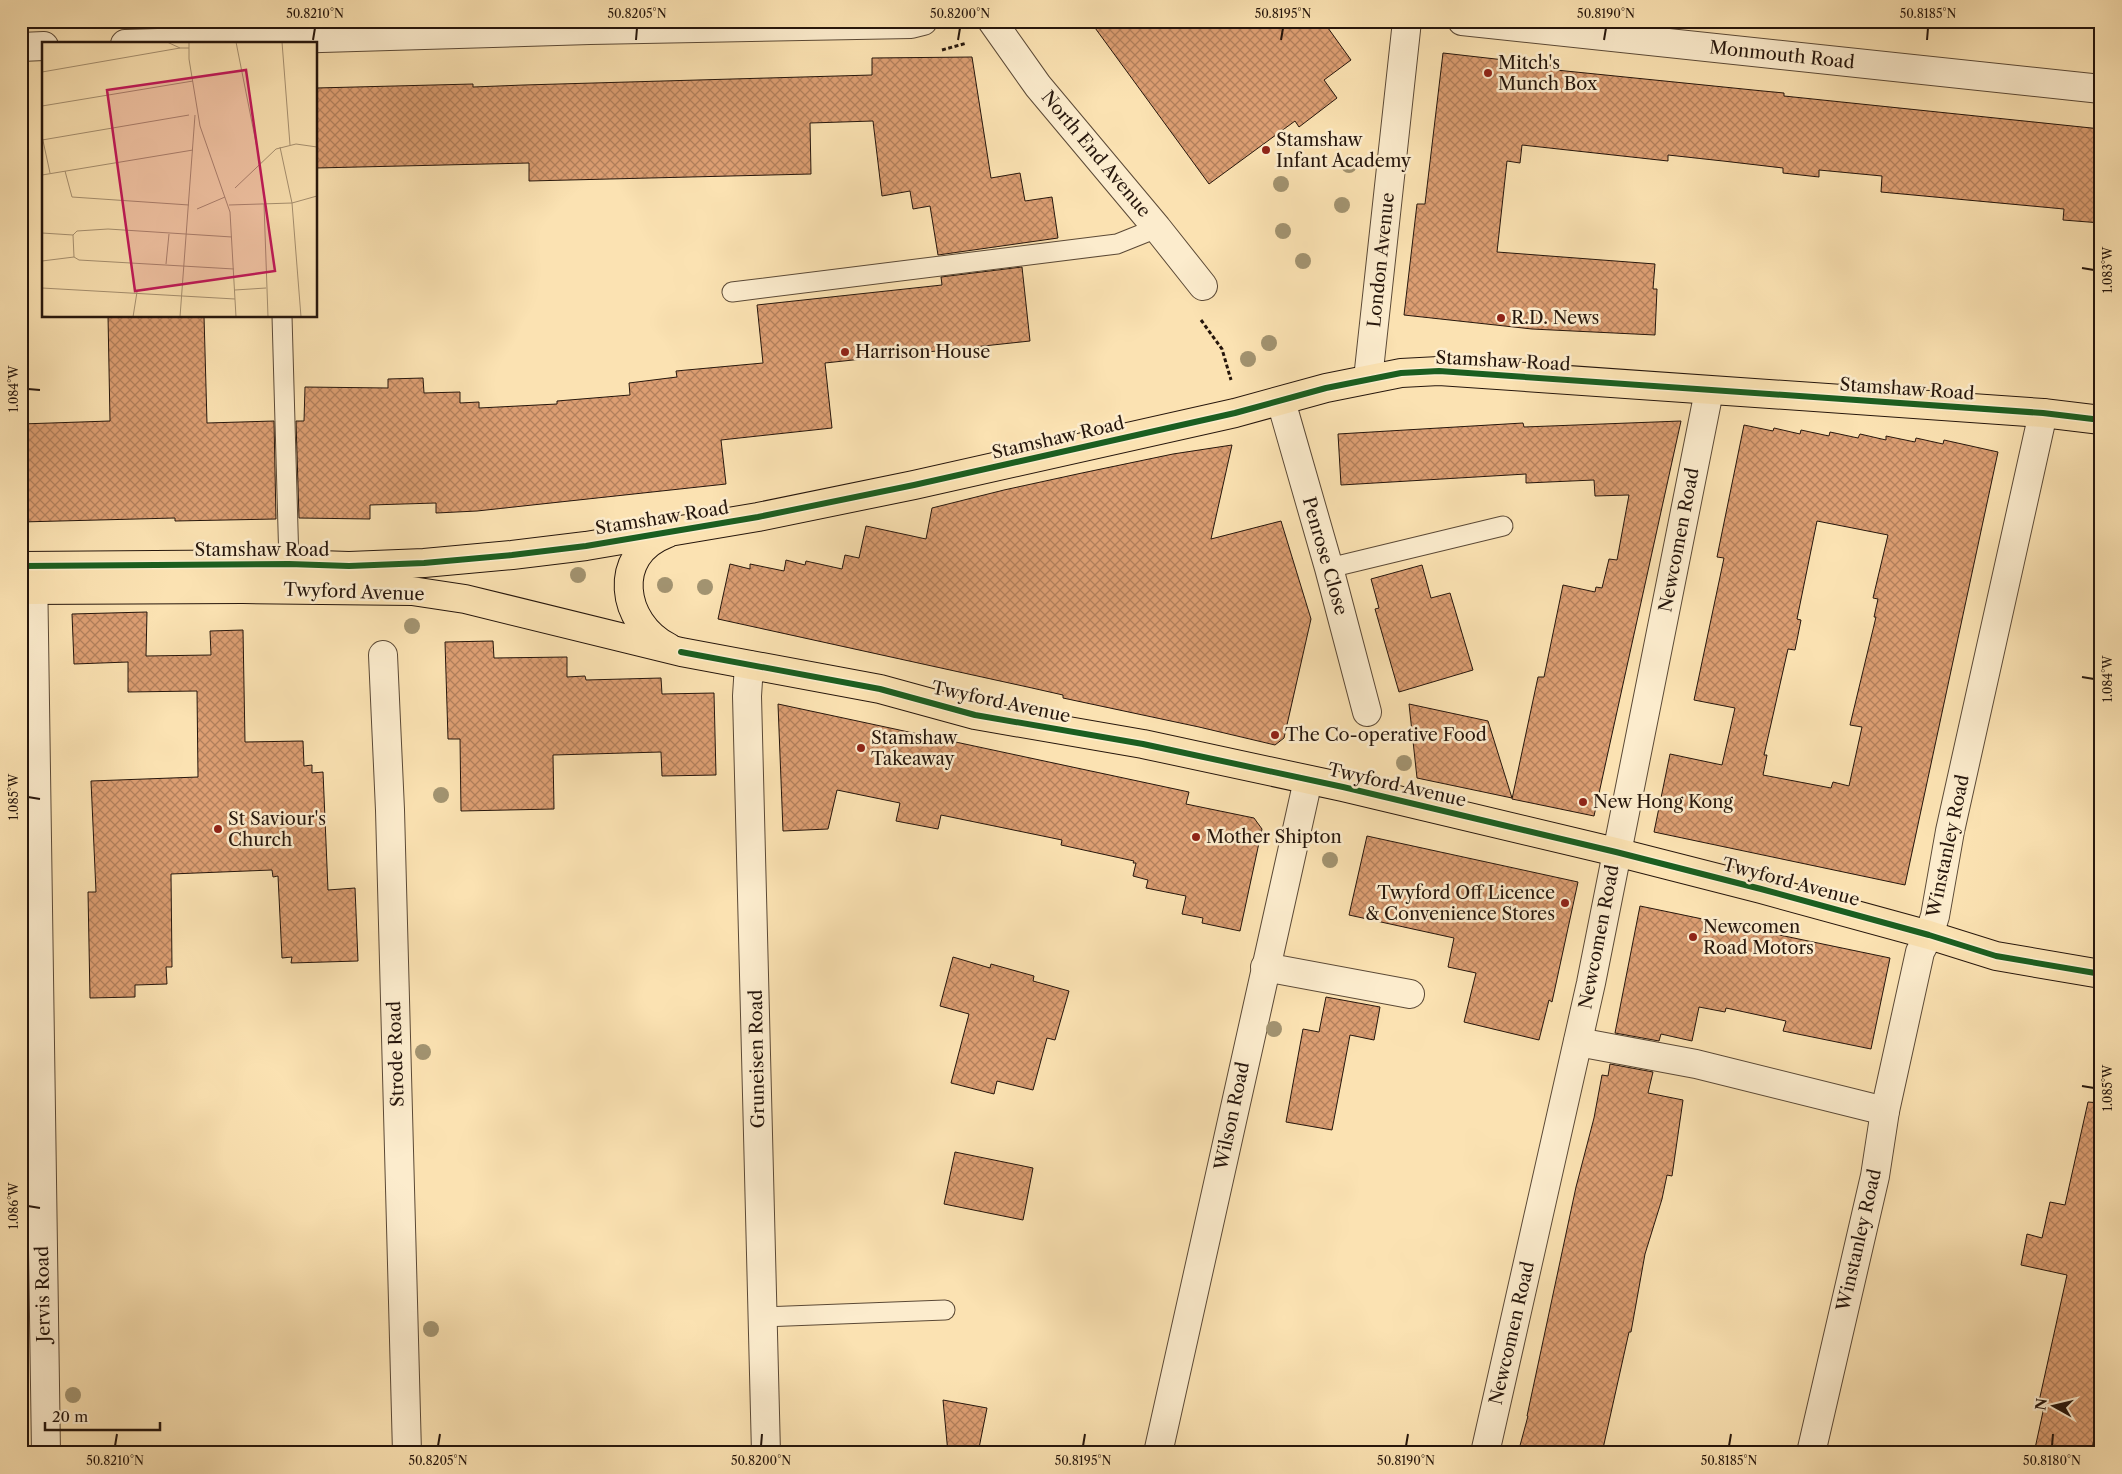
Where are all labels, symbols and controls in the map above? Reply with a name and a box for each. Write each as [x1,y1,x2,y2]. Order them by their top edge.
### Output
text: 50.8210°N [286,6,344,21]
text: 50.8205°N [607,6,667,21]
text: 50.8200°N [930,6,990,21]
text: 50.8195°N [1255,6,1311,21]
text: 50.8190°N [1577,6,1635,21]
text: 50.8185°N [1900,6,1956,21]
street label: Monmouth Road [1708,36,1856,74]
inset map [42,42,318,318]
place label: Mitch's Munch Box [1498,52,1598,95]
marker: Mitch's Munch Box [1482,67,1494,79]
street label: North End Avenue [1037,86,1155,222]
place label: Stamshaw Infant Academy [1276,129,1412,172]
marker: Stamshaw Infant Academy [1260,144,1272,156]
street label: London Avenue [1363,192,1399,328]
text: 1.083°W [2100,246,2115,293]
place label: R.D. News [1511,307,1599,329]
marker: R.D. News [1495,312,1507,324]
place label: Harrison House [855,341,990,363]
marker: Harrison House [839,346,851,358]
street label: Stamshaw Road [1435,346,1571,376]
text: 1.084°W [6,365,21,412]
street label: Stamshaw Road [1839,373,1975,405]
street label: Stamshaw Road [990,412,1126,464]
street label: Newcomen Road [1654,466,1704,614]
street label: Penrose Close [1298,494,1352,618]
street label: Stamshaw Road [594,497,731,539]
street label: Stamshaw Road [194,539,330,561]
street label: Twyford Avenue [283,579,425,605]
text: 1.084°W [2100,655,2115,702]
street label: Twyford Avenue [930,677,1072,727]
place label: The Co-operative Food [1285,724,1487,746]
place label: Stamshaw Takeaway [871,727,959,770]
marker: The Co-operative Food [1269,729,1281,741]
marker: Stamshaw Takeaway [855,742,867,754]
street label: Twyford Avenue [1326,758,1468,812]
text: 1.085°W [6,773,21,820]
street label: Winstanley Road [1922,773,1974,920]
place label: New Hong Kong [1593,791,1734,813]
marker: New Hong Kong [1577,796,1589,808]
place label: St Saviour's Church [228,808,326,851]
marker: St Saviour's Church [212,823,224,835]
place label: Mother Shipton [1206,826,1342,848]
marker: Mother Shipton [1190,831,1202,843]
street label: Twyford Avenue [1720,853,1862,911]
street label: Newcomen Road [1574,863,1624,1011]
place label: Twyford Off Licence & Convenience Stores [1365,882,1555,925]
marker: Twyford Off Licence & Convenience Stores [1559,897,1571,909]
place label: Newcomen Road Motors [1703,916,1814,959]
marker: Newcomen Road Motors [1687,931,1699,943]
street label: Gruneisen Road [745,990,769,1128]
street label: Strode Road [383,1001,409,1107]
street label: Wilson Road [1210,1060,1254,1173]
text: 1.085°W [2100,1064,2115,1111]
street label: Winstanley Road [1832,1167,1886,1314]
text: 1.086°W [6,1182,21,1229]
street label: Jervis Road [31,1246,55,1345]
street label: Newcomen Road [1485,1259,1539,1407]
north arrow [2030,1382,2080,1432]
text: N [2031,1397,2051,1411]
scale bar [45,1399,160,1431]
text: 20 m [52,1407,88,1426]
text: 50.8210°N [86,1453,144,1468]
text: 50.8205°N [408,1453,468,1468]
text: 50.8200°N [731,1453,791,1468]
text: 50.8195°N [1055,1453,1111,1468]
text: 50.8190°N [1377,1453,1435,1468]
text: 50.8185°N [1701,1453,1757,1468]
text: 50.8180°N [2023,1453,2081,1468]

